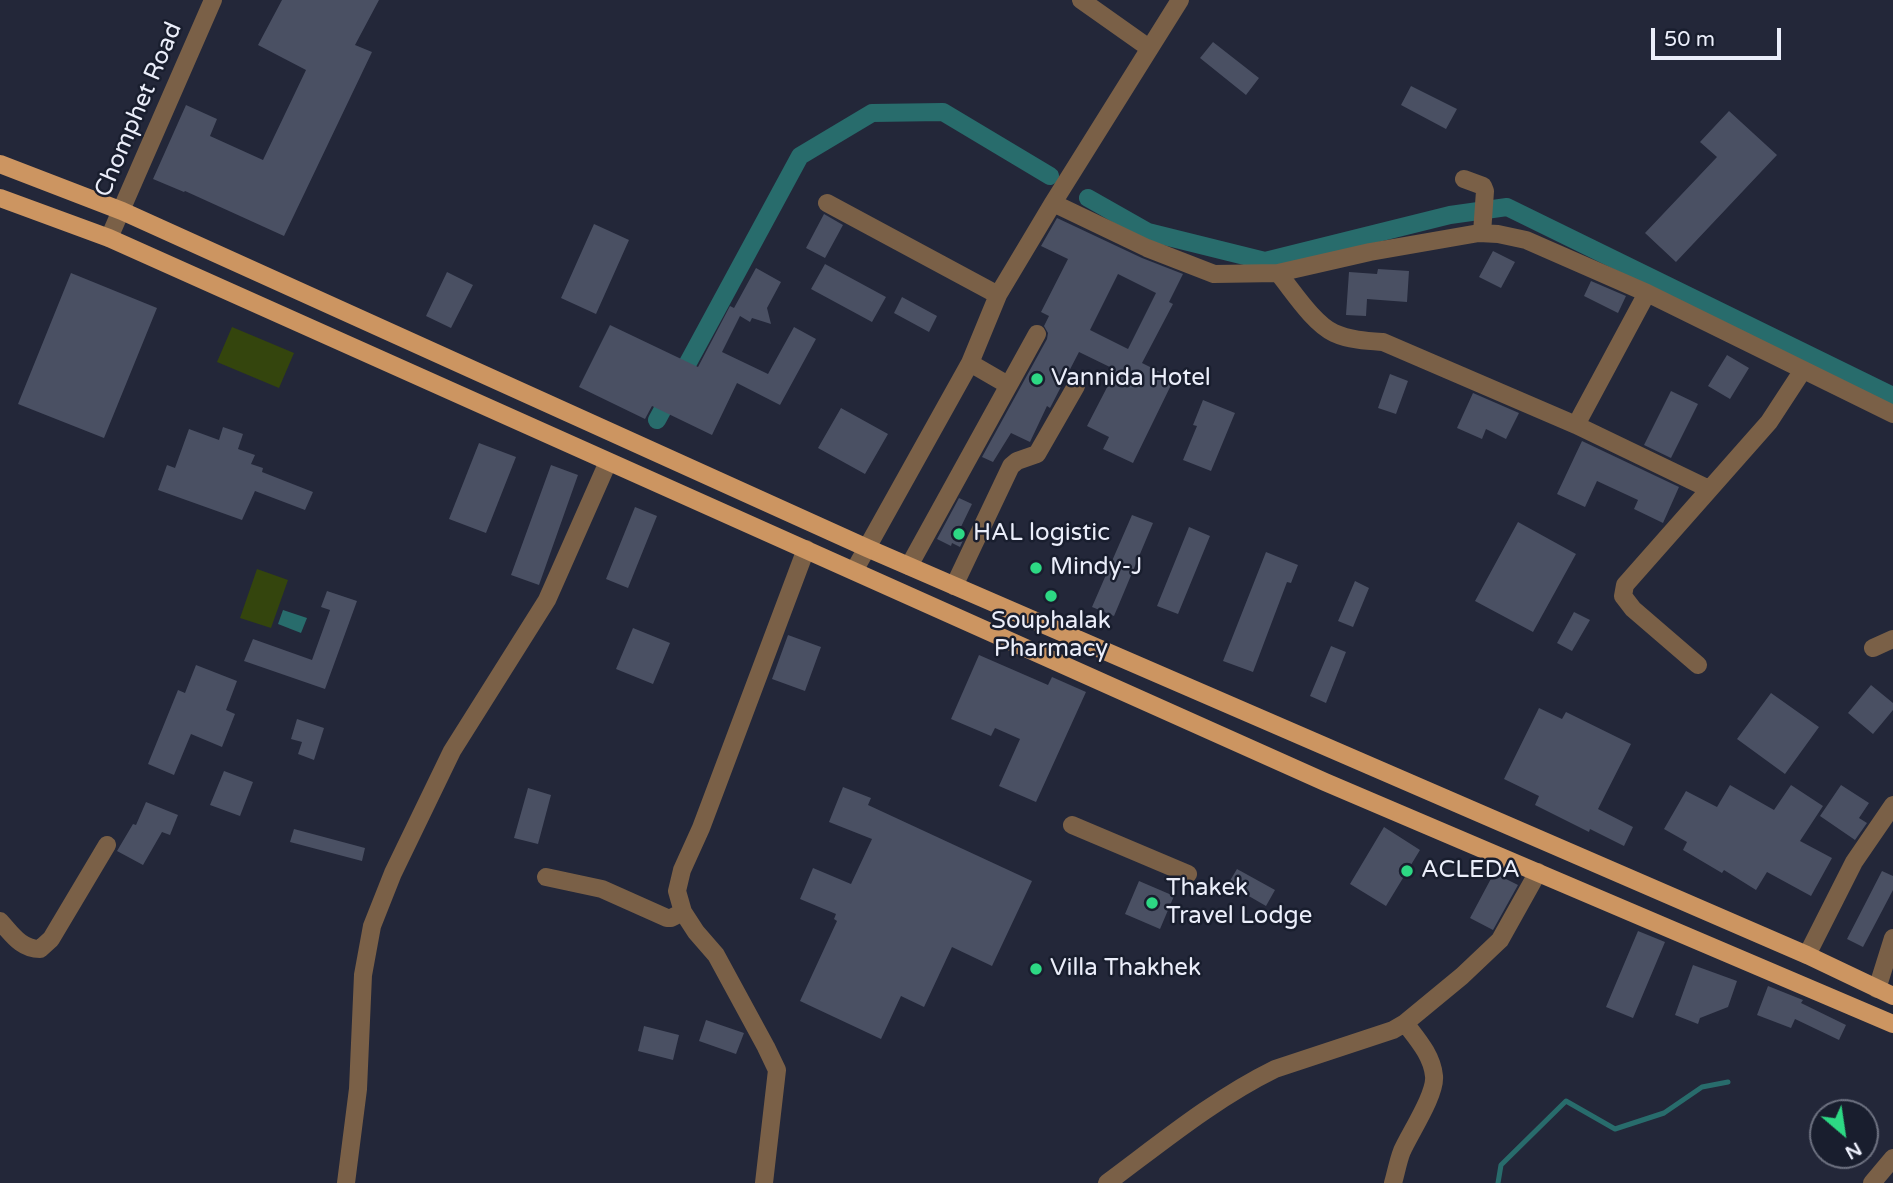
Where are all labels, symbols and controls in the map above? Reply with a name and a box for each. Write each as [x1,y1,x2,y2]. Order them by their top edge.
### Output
scale bar [1655,14,1784,58]
street label: Chomphet Road [89,18,189,202]
text: 50 m [1664,27,1715,52]
place label: Vannida Hotel [1051,365,1211,393]
marker: Vannida Hotel [1029,371,1045,387]
place label: HAL logistic [973,520,1110,548]
marker: HAL logistic [951,526,967,542]
place label: Mindy-J [1050,554,1142,582]
marker: Mindy-J [1028,560,1044,576]
marker: Souphalak Pharmacy [1043,588,1059,604]
place label: Souphalak Pharmacy [991,608,1111,664]
place label: ACLEDA [1421,857,1520,885]
marker: ACLEDA [1399,863,1415,879]
place label: Thakek Travel Lodge [1166,875,1312,931]
marker: Thakek Travel Lodge [1144,895,1160,911]
place label: Villa Thakhek [1050,955,1201,983]
marker: Villa Thakhek [1028,961,1044,977]
north arrow [1809,1099,1879,1169]
text: N [1841,1137,1865,1164]

